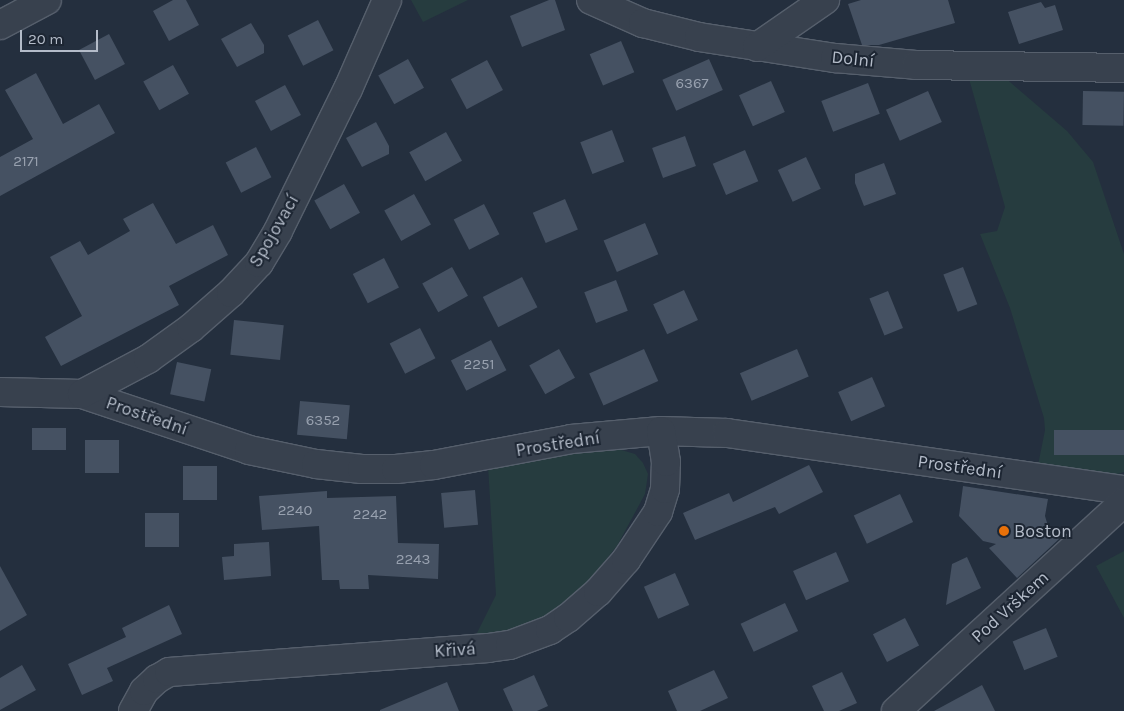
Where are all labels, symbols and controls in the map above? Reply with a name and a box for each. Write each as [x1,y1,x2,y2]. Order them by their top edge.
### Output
scale bar [22,20,100,52]
text: 20 m [28,30,63,48]
street label: Dolní [830,46,876,72]
house number: 6367 [675,75,709,93]
house number: 2171 [13,153,39,171]
street label: Spojovací [245,191,303,271]
house number: 2251 [464,356,494,374]
street label: Prostřední [103,392,191,440]
house number: 6352 [306,412,340,430]
street label: Prostřední [514,427,602,461]
street label: Prostřední [916,450,1004,484]
house number: 2240 [278,502,312,520]
house number: 2242 [353,506,387,524]
place label: Boston [1014,520,1072,542]
marker: Boston [998,525,1010,537]
house number: 2243 [396,551,430,569]
street label: Pod Vrškem [967,567,1053,647]
street label: Křivá [433,638,477,662]

